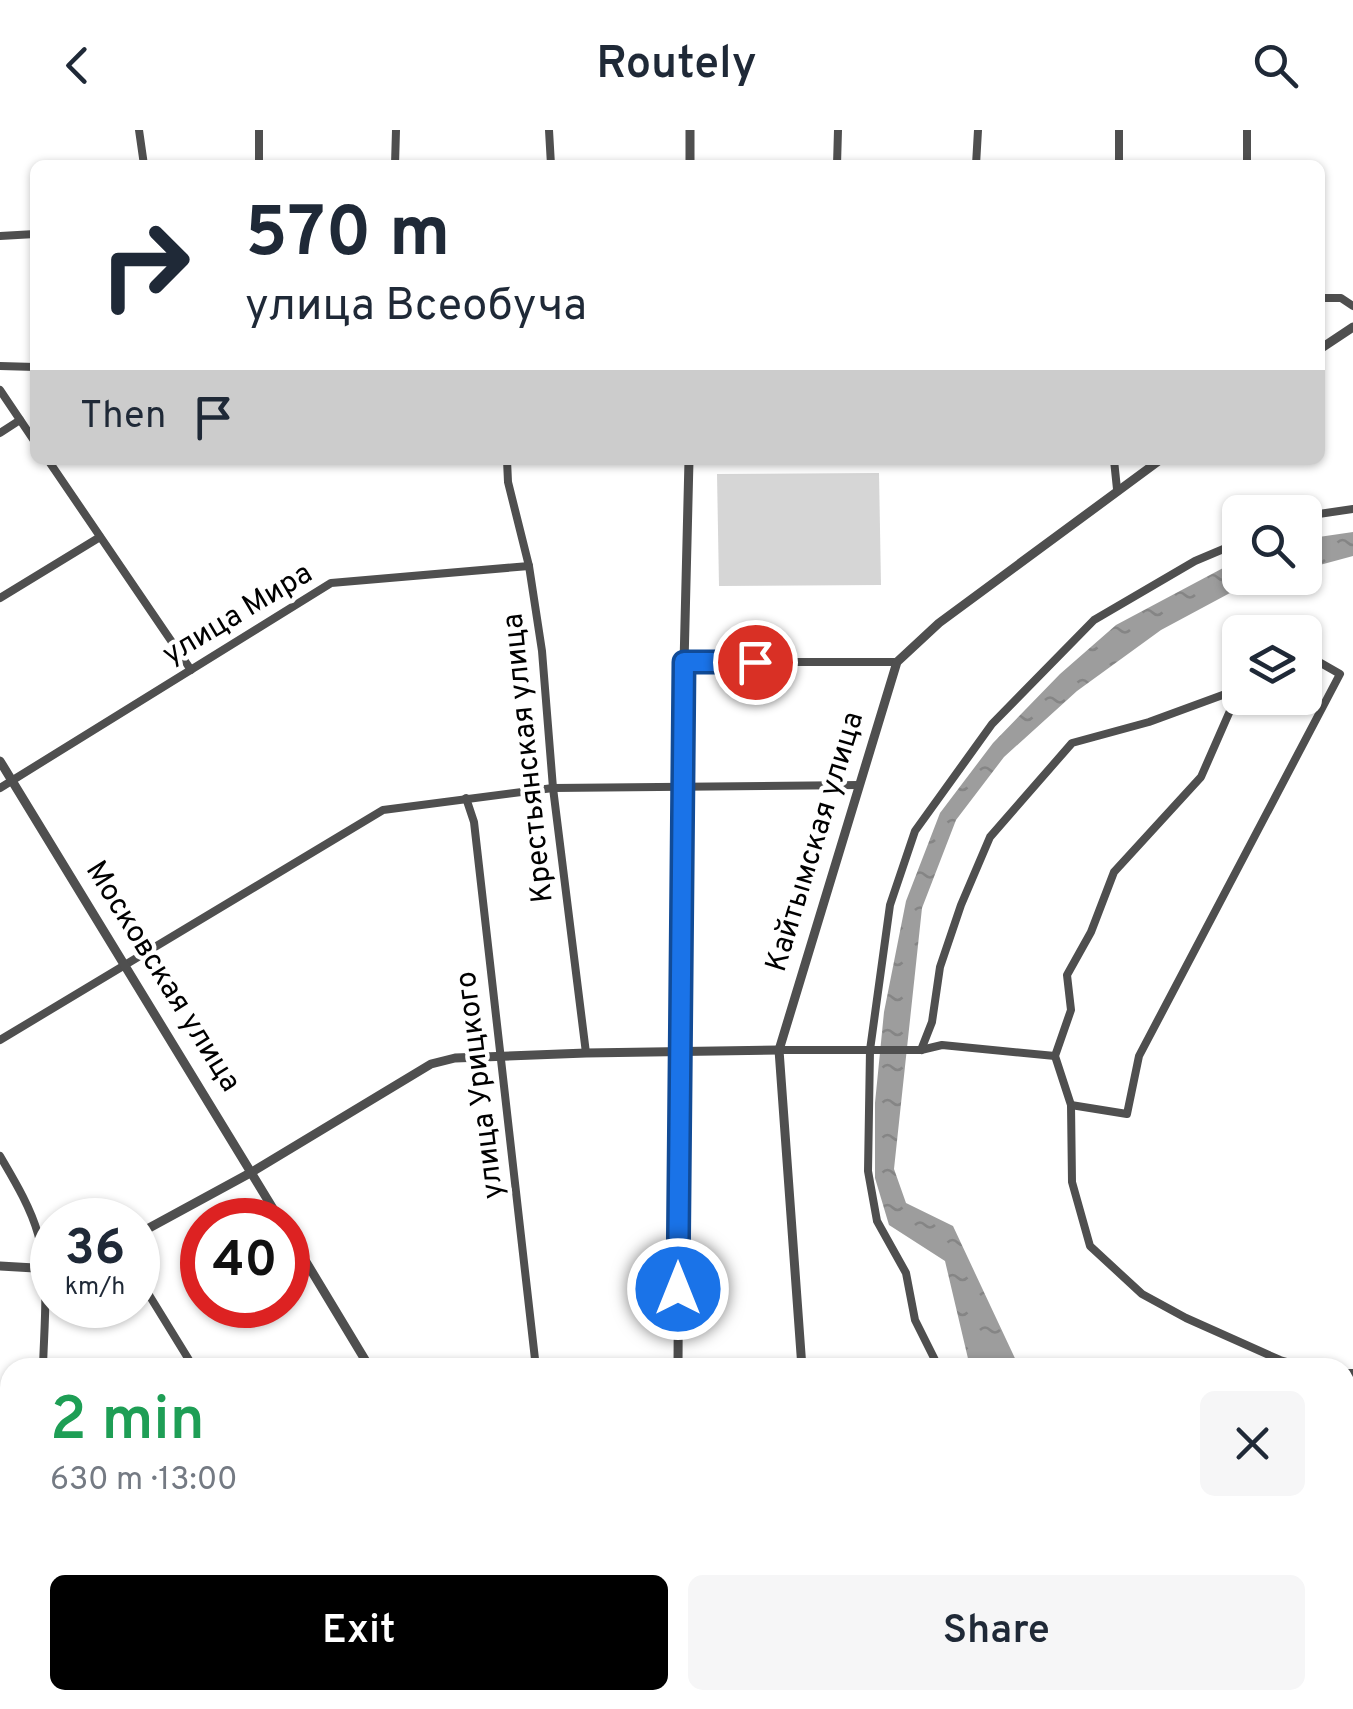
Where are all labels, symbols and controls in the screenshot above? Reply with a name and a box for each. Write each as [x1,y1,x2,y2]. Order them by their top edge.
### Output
text: Routely [596,37,757,94]
icon: back [50,38,105,93]
icon: search [1248,38,1303,93]
text: 570 m [245,192,450,281]
icon: right [80,200,210,330]
text: улица Всеобуча [245,279,587,336]
icon: arrive [186,390,241,445]
text: Then [80,393,166,442]
map controls [1222,495,1322,715]
button: search [1222,495,1322,595]
street label: улица Мира [156,556,320,674]
street label: Крестьянская улица [495,612,563,904]
button: layers [1222,615,1322,715]
pin [713,620,798,705]
icon: arrive [728,635,783,690]
street label: Кайтымская улица [759,708,873,976]
street label: Московская улица [76,855,248,1099]
street label: улица Урицкого [449,969,513,1201]
speed limit sign: 40 [180,1198,310,1328]
text: 36 [65,1219,125,1282]
position arrow [626,1237,730,1341]
text: km/h [65,1272,125,1304]
text: 2 min [50,1385,205,1461]
button: close [1200,1391,1305,1496]
text: 630 m · 13:00 [50,1461,238,1501]
button: Exit [50,1575,668,1690]
button: Share [688,1575,1305,1690]

